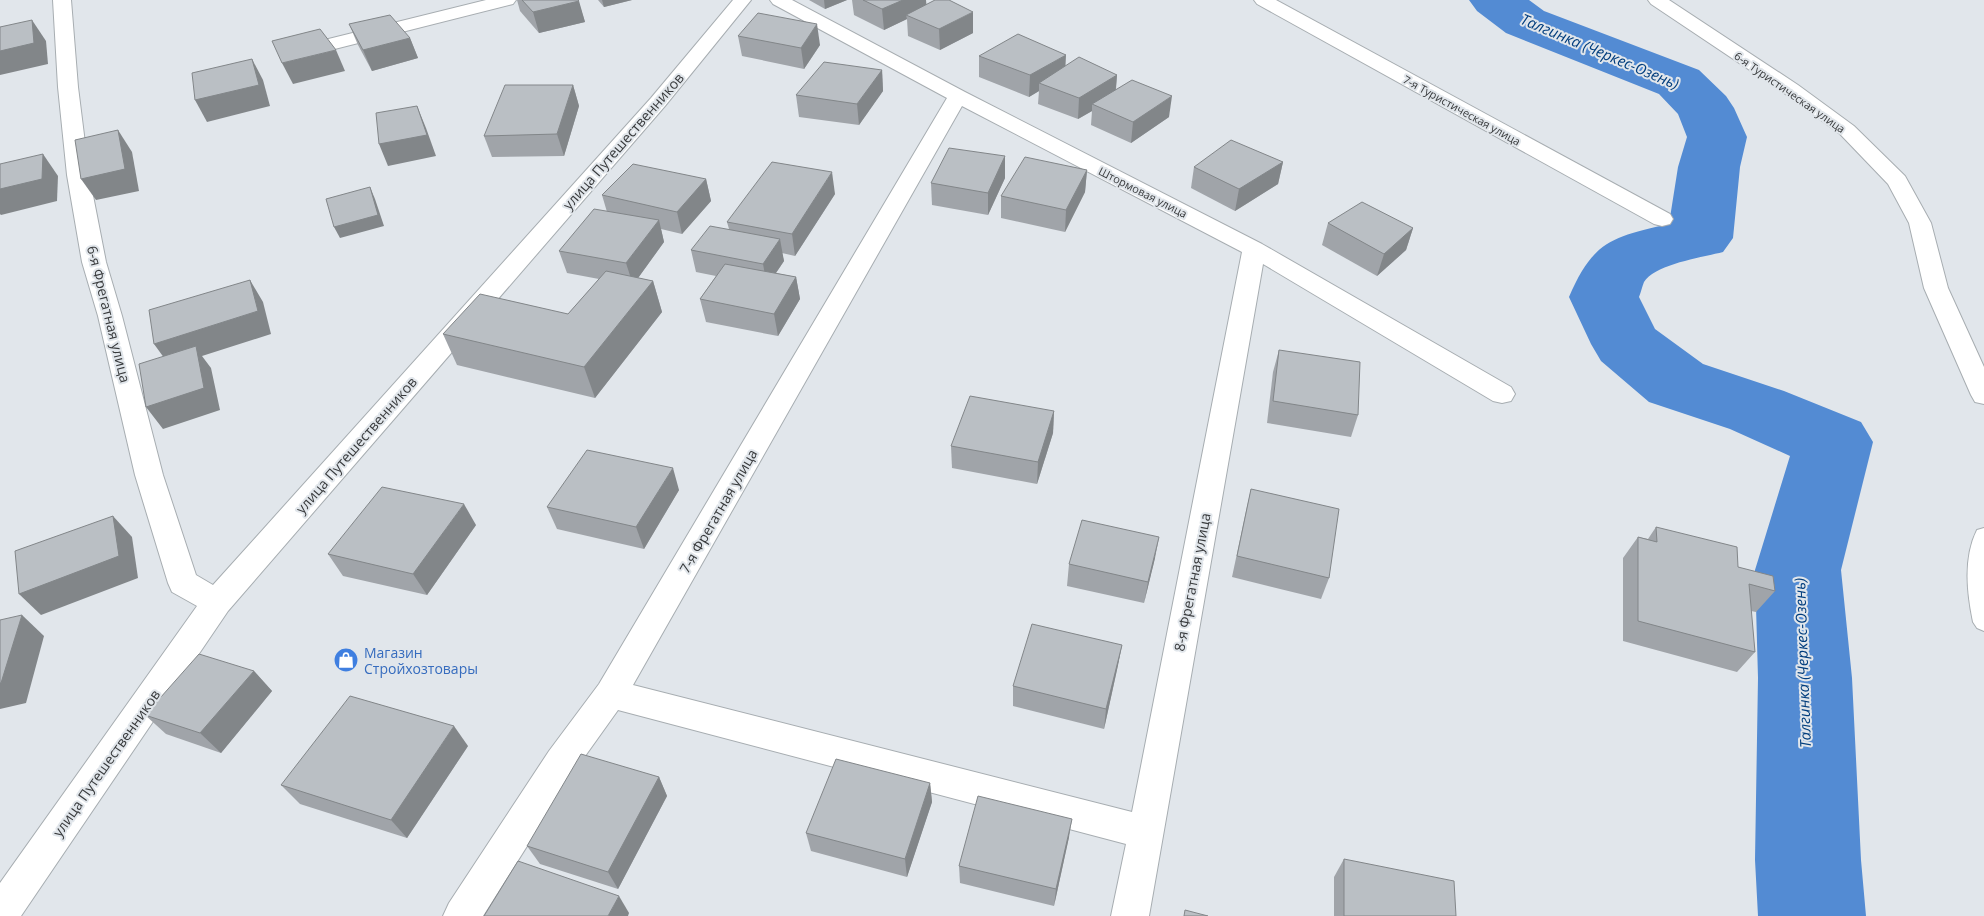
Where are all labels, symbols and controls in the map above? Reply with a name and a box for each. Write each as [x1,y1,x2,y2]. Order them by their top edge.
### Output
water label: Талгинка (Черкес-Озень) [1518,9,1682,93]
street label: 6-я Туристическая улица [1732,48,1848,136]
street label: улица Путешественников [558,69,688,213]
street label: 7-я Туристическая улица [1401,71,1523,149]
street label: Штормовая улица [1096,163,1190,221]
street label: 6-я Фрегатная улица [83,244,135,384]
street label: улица Путешественников [291,373,421,517]
street label: 7-я Фрегатная улица [675,445,761,577]
street label: 8-я Фрегатная улица [1169,511,1215,653]
water label: Талгинка (Черкес-Озень) [1789,578,1815,748]
place label: Магазин Стройхозтовары [364,643,478,678]
shop icon: Магазин Стройхозтовары [333,647,359,673]
street label: улица Путешественников [48,686,164,840]

